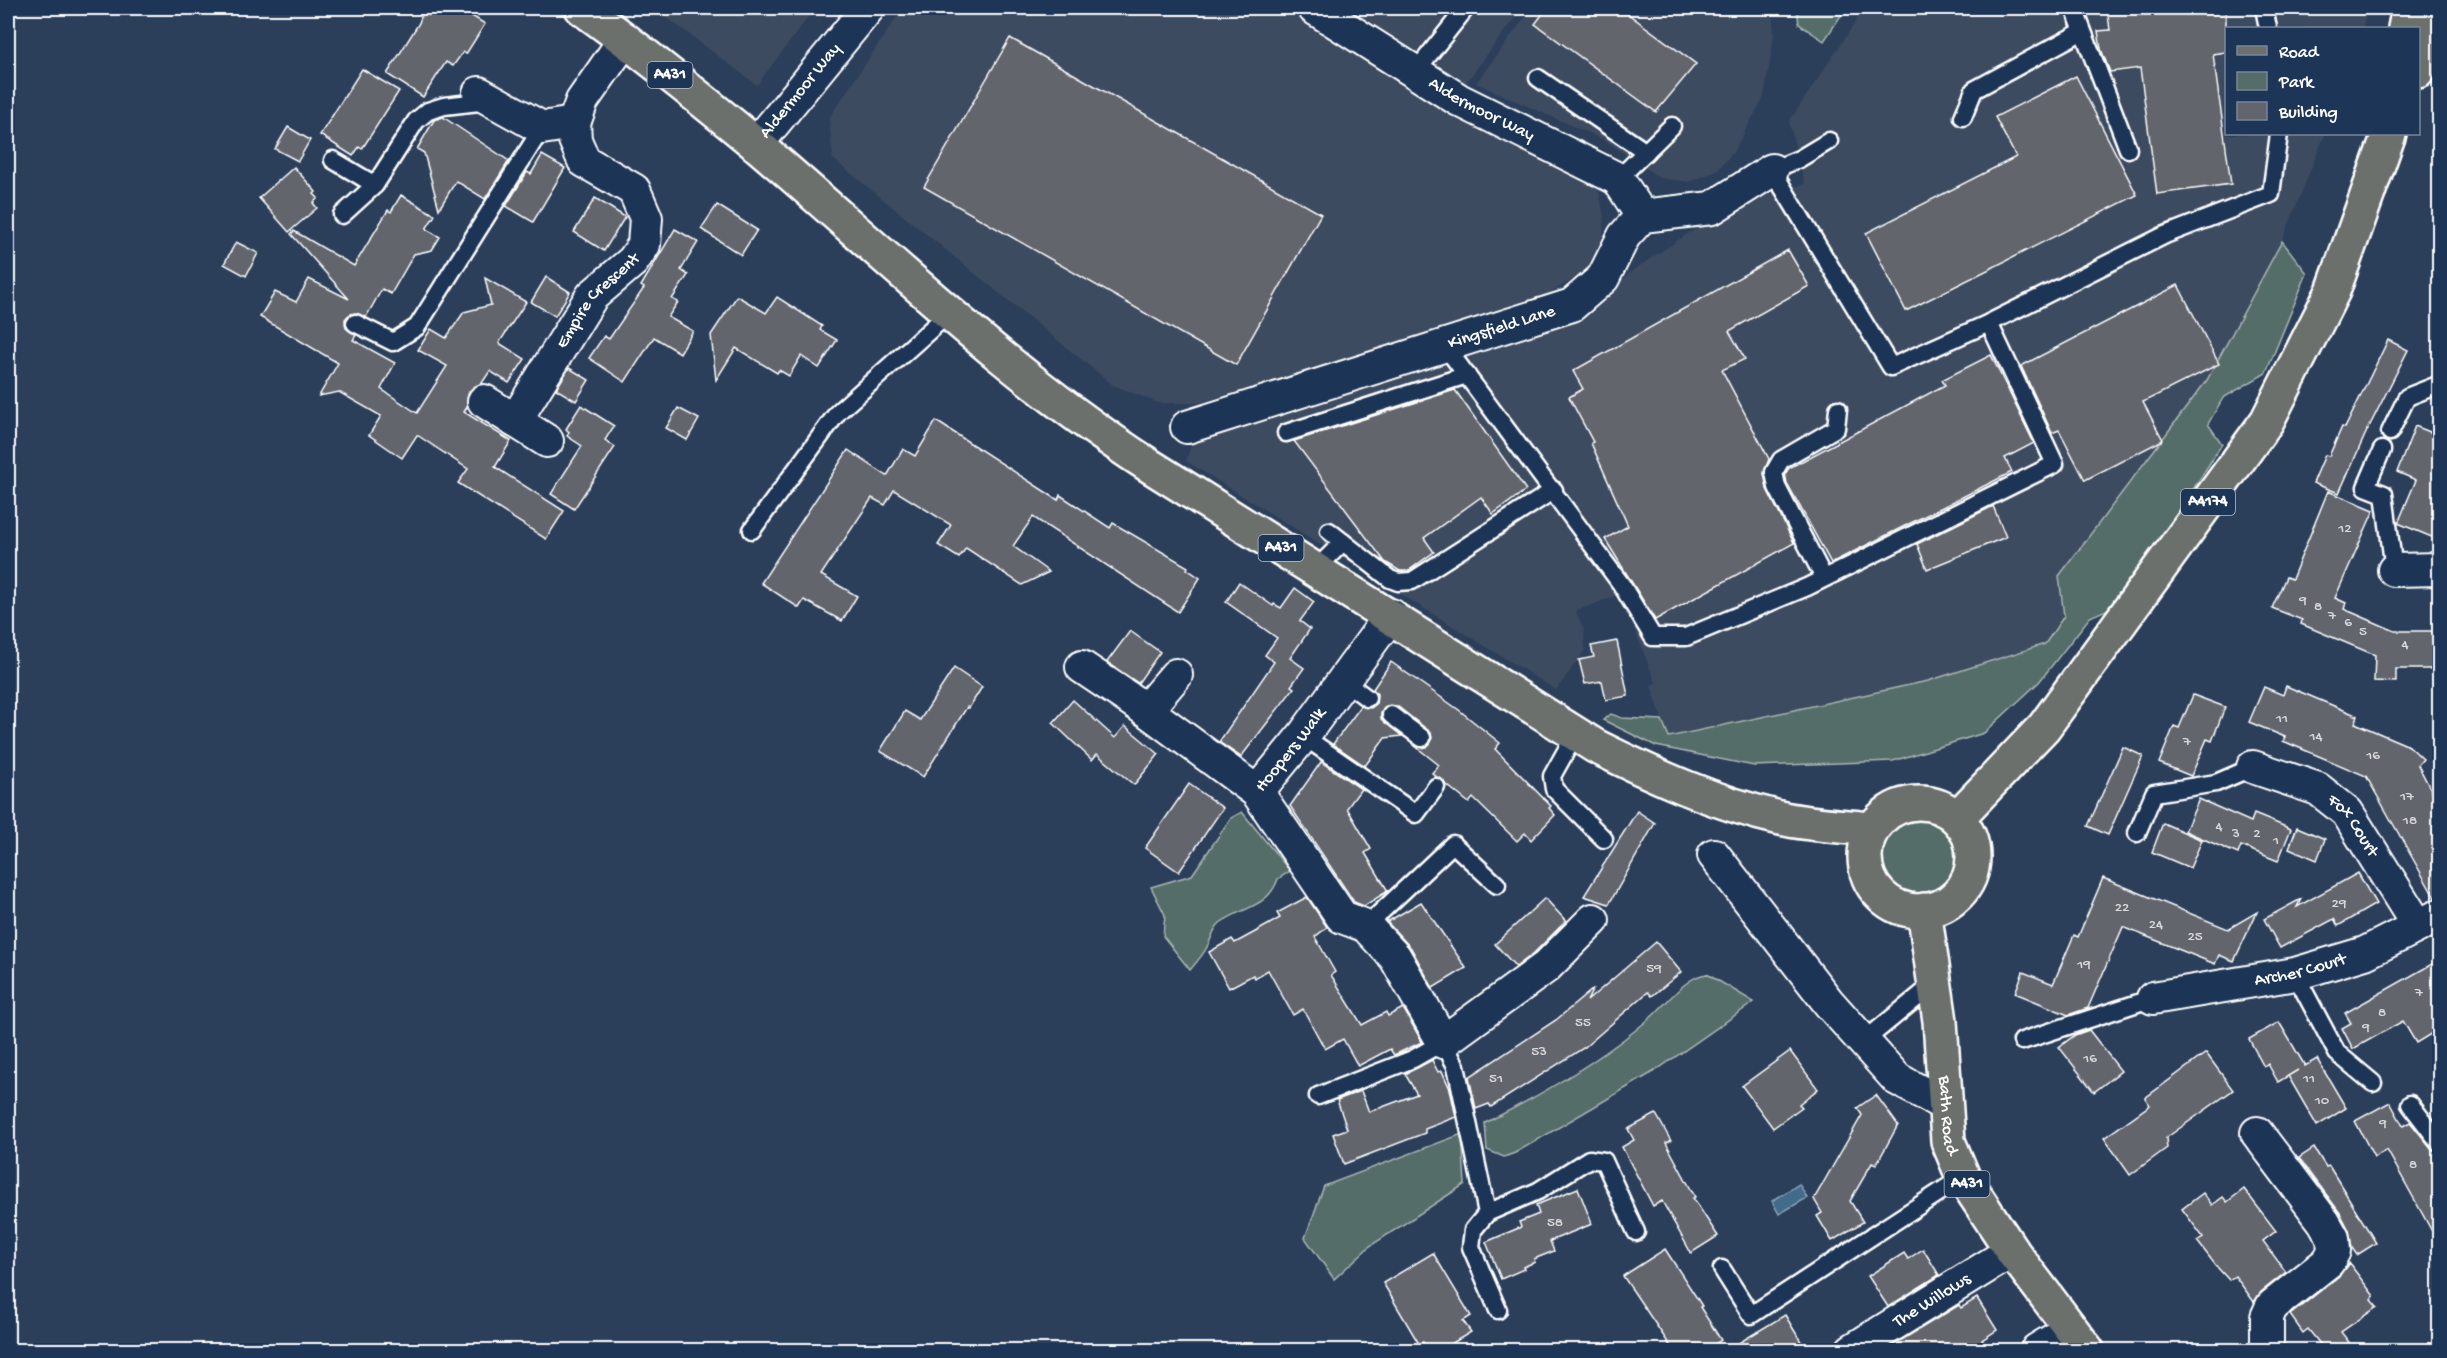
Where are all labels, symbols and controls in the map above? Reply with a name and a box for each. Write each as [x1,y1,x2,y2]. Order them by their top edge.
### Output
legend [2225,27,2420,135]
street label: Aldermoor Way [755,39,846,143]
text: Road [2279,43,2320,64]
road number: A431 [648,62,692,88]
street label: Aldermoor Way [1424,73,1538,146]
text: Park [2278,73,2315,94]
text: Building [2278,103,2338,124]
street label: Empire Crescent [552,248,646,352]
street label: Kingsfield Lane [1445,300,1558,354]
road number: A4174 [2181,489,2235,515]
house number: 12 [2337,520,2352,538]
road number: A431 [1258,535,1304,561]
house number: 9 [2298,592,2307,610]
house number: 8 [2314,598,2322,616]
house number: 7 [2327,607,2337,625]
house number: 6 [2344,614,2352,632]
house number: 5 [2359,623,2367,641]
house number: 4 [2401,636,2409,654]
street label: Hoopers Walk [1251,702,1332,796]
house number: 11 [2275,710,2288,728]
house number: 14 [2308,728,2323,746]
house number: 7 [2182,733,2192,751]
house number: 16 [2365,747,2380,765]
house number: 17 [2399,788,2415,806]
street label: Fox Court [2322,789,2384,862]
house number: 18 [2402,812,2417,830]
house number: 4 [2215,818,2223,836]
house number: 3 [2231,825,2240,843]
house number: 2 [2253,825,2261,843]
house number: 1 [2272,832,2279,850]
house number: 29 [2332,895,2347,913]
house number: 22 [2115,899,2129,917]
house number: 24 [2149,916,2163,934]
house number: 25 [2187,928,2203,946]
street label: Archer Court [2253,948,2350,991]
house number: 19 [2076,956,2091,974]
house number: 59 [1646,960,1662,978]
house number: 7 [2414,984,2424,1002]
house number: 8 [2378,1004,2386,1022]
house number: 55 [1575,1014,1591,1032]
house number: 9 [2361,1019,2370,1037]
house number: 53 [1531,1043,1547,1061]
house number: 16 [2082,1050,2097,1068]
house number: 51 [1489,1070,1503,1088]
house number: 11 [2302,1070,2315,1088]
street label: Bath Road [1933,1074,1964,1160]
house number: 10 [2314,1092,2330,1110]
house number: 9 [2378,1115,2387,1133]
house number: 8 [2409,1156,2417,1174]
road number: A431 [1944,1171,1990,1197]
house number: 58 [1547,1214,1563,1232]
street label: The Willows [1888,1268,1976,1333]

